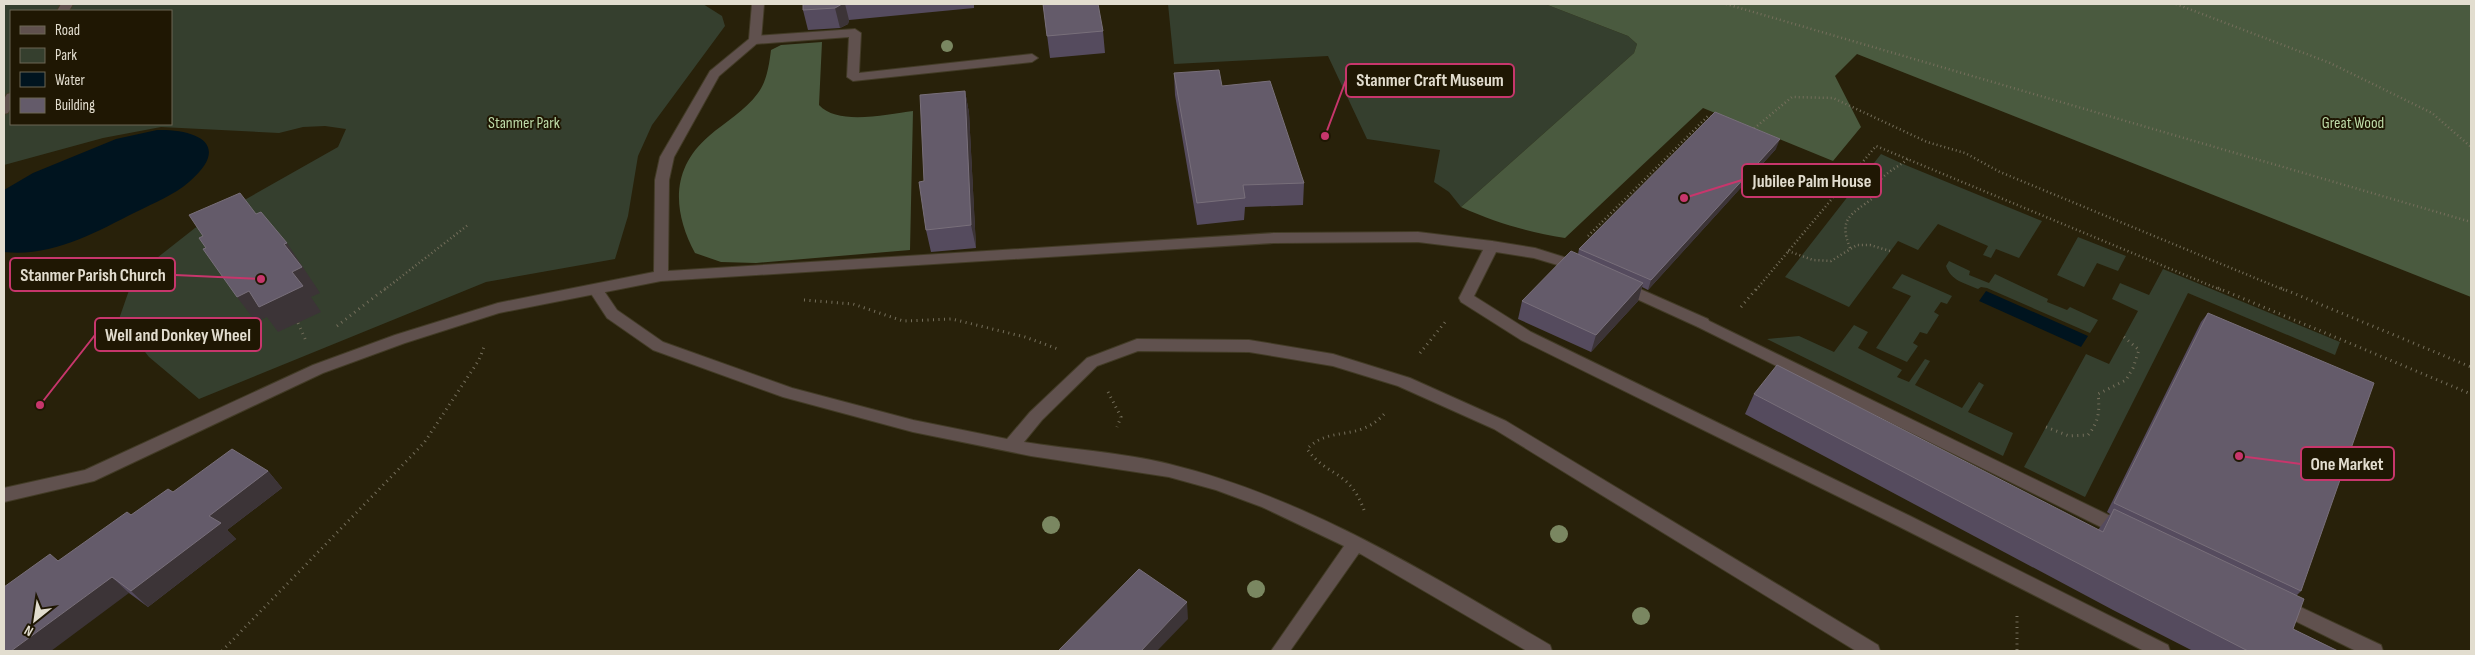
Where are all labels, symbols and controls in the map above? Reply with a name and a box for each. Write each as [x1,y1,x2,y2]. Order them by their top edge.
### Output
legend [10,10,172,125]
text: Road [55,21,80,40]
text: Park [55,46,77,65]
callout: Stanmer Craft Museum [1346,64,1514,97]
text: Stanmer Craft Museum [1356,70,1504,91]
text: Water [55,71,86,90]
text: Building [55,96,95,115]
park label: Stanmer Park [488,114,560,133]
park label: Great Wood [2322,114,2384,133]
callout: Jubilee Palm House [1742,164,1881,197]
text: Jubilee Palm House [1752,171,1871,192]
callout: Stanmer Parish Church [10,258,175,291]
text: Stanmer Parish Church [20,265,166,286]
callout: Well and Donkey Wheel [95,318,261,351]
text: Well and Donkey Wheel [105,325,251,346]
callout: One Market [2301,447,2394,480]
text: One Market [2310,454,2384,475]
north arrow [10,595,60,645]
text: N [21,622,36,640]

